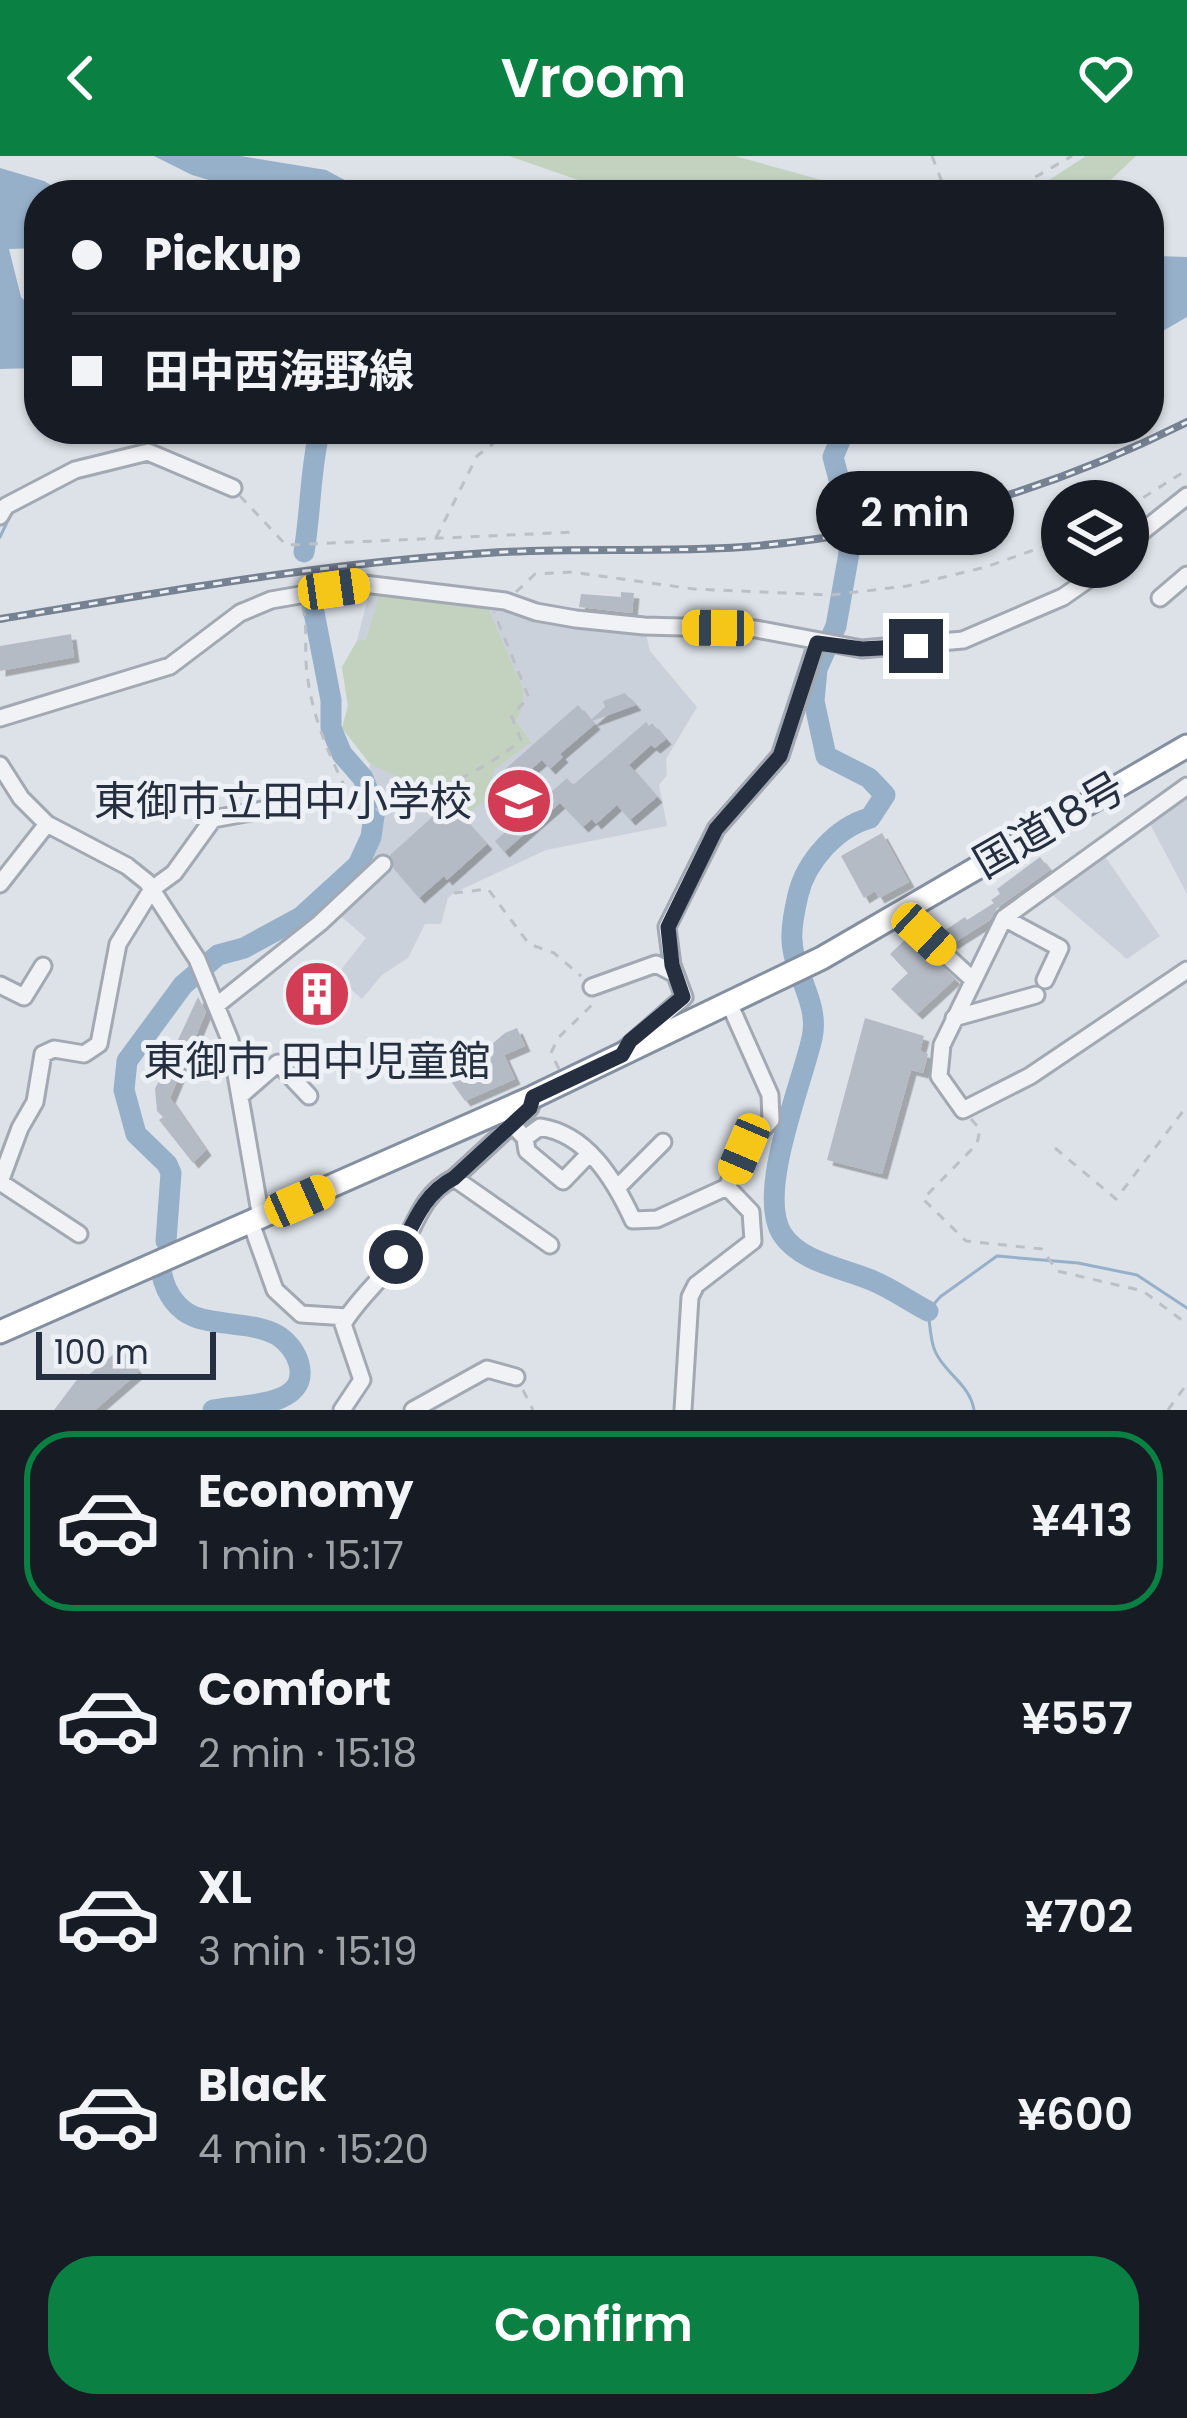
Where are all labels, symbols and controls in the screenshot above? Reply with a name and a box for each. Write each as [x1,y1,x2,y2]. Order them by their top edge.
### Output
text: Vroom [501,40,686,116]
icon: back [48,45,114,111]
icon: heart [1073,45,1139,111]
text: Pickup [144,223,301,286]
text: 田中西海野線 [144,340,414,403]
callout: 2 min [817,472,1015,556]
map controls [1041,480,1149,588]
button: layers [1041,480,1149,588]
text: 2 min [860,485,970,540]
car [296,566,372,612]
car [682,609,754,647]
route end [889,619,943,673]
street label: 国道18号 [962,758,1136,892]
school or university icon: 東御市立田中小学校 [484,766,554,836]
place label: 東御市立田中小学校 [94,772,472,831]
car [885,896,963,972]
building icon: 東御市 田中児童館 [282,959,352,1029]
place label: 東御市 田中児童館 [143,1032,491,1091]
car [713,1109,775,1189]
car [260,1170,340,1232]
route start [369,1230,423,1284]
scale bar [36,1326,216,1379]
text: 100 m [54,1329,149,1376]
text: Economy [198,1460,413,1523]
icon: car [54,1467,162,1575]
text: ¥413 [1031,1489,1133,1552]
text: 1 min · 15:17 [198,1528,404,1583]
text: Comfort [198,1658,391,1721]
icon: car [54,1665,162,1773]
text: ¥557 [1022,1687,1133,1750]
text: 2 min · 15:18 [198,1726,417,1781]
text: XL [198,1856,252,1919]
icon: car [54,1863,162,1971]
text: ¥702 [1025,1885,1133,1948]
text: 3 min · 15:19 [198,1924,418,1979]
text: Black [198,2054,327,2117]
icon: car [54,2061,162,2169]
text: ¥600 [1017,2083,1133,2146]
text: 4 min · 15:20 [198,2122,429,2177]
button: Confirm [48,2256,1139,2394]

